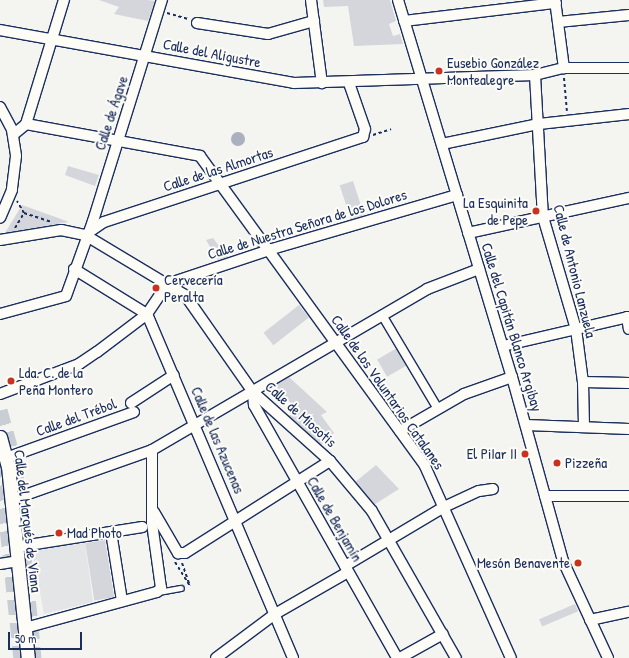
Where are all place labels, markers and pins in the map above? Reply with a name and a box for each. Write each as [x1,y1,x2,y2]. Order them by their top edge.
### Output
place label: Eusebio González Montealegre [447,53,539,88]
marker: Eusebio González Montealegre [434,66,444,76]
place label: La Esquinita de Pepe [463,193,528,228]
marker: La Esquinita de Pepe [531,206,541,216]
place label: Cervecería Peralta [164,270,223,305]
marker: Cervecería Peralta [151,283,161,293]
place label: Lda. C. de la Peña Montero [19,363,93,398]
marker: Lda. C. de la Peña Montero [6,376,16,386]
place label: El PiIar II [467,445,517,463]
marker: El PiIar II [520,449,530,459]
place label: Pizzeña [565,454,607,472]
marker: Pizzeña [552,458,562,468]
place label: Mad Photo [67,524,122,542]
marker: Mad Photo [54,528,64,538]
place label: Mesón Benavente [477,554,570,572]
marker: Mesón Benavente [573,558,583,568]

